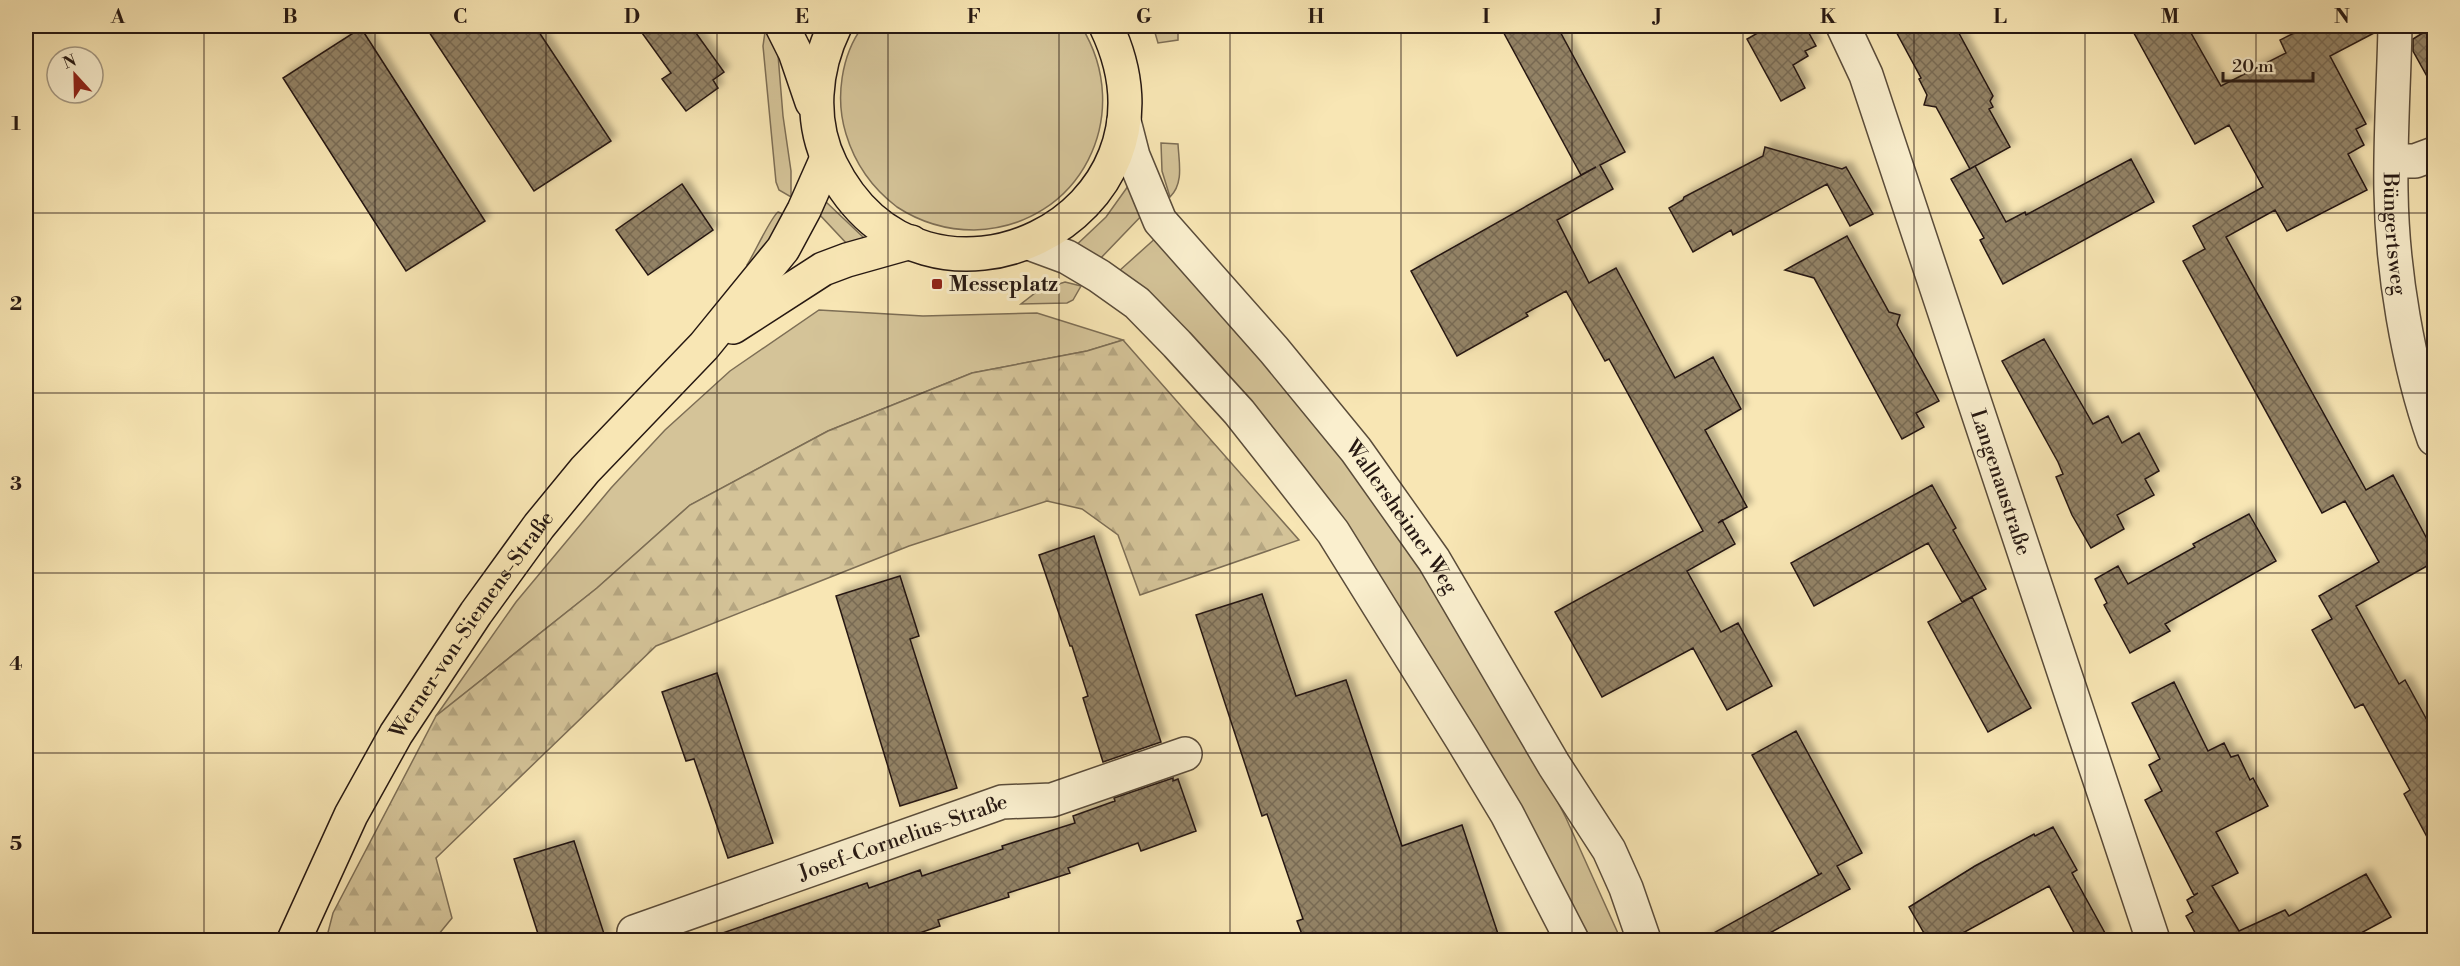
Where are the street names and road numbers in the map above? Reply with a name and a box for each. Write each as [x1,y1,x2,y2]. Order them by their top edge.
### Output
street label: Büngertsweg [2377,171,2412,297]
street label: Langenaustraße [1964,406,2036,559]
street label: Wallersheimer Weg [1338,434,1463,599]
street label: Werner-von-Siemens-Straße [384,506,560,745]
street label: Josef-Cornelius-Straße [794,790,1008,887]

